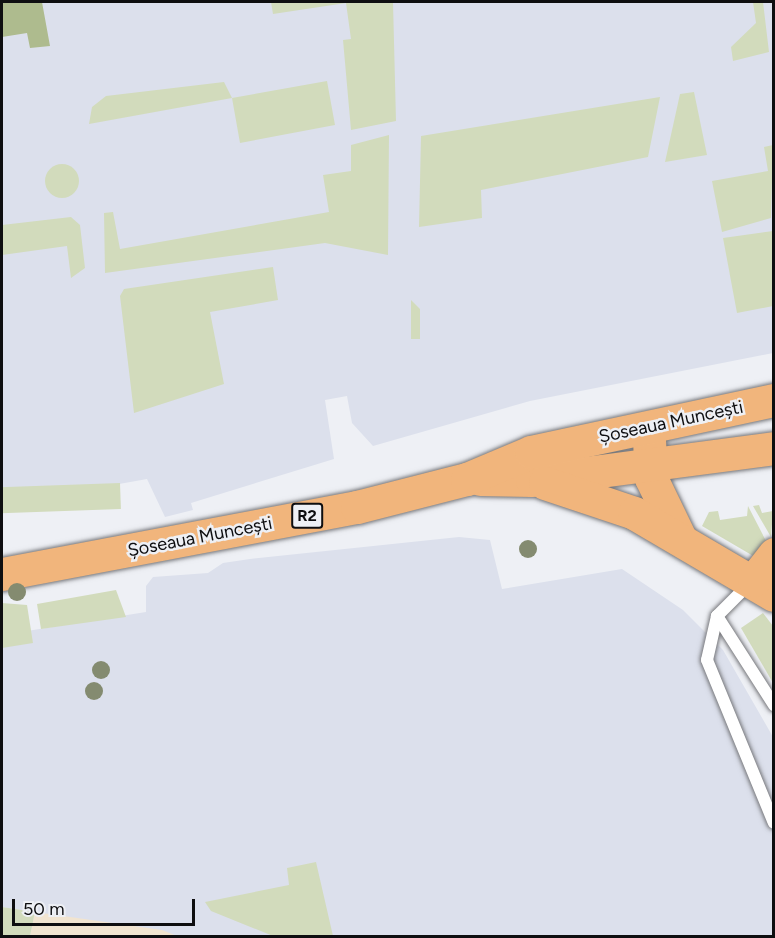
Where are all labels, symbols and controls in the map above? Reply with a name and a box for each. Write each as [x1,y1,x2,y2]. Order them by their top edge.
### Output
street label: Șoseaua Muncești [597,396,745,448]
road number: R2 [290,503,324,529]
street label: Șoseaua Muncești [126,512,274,562]
scale bar [15,887,198,925]
text: 50 m [23,898,65,920]

